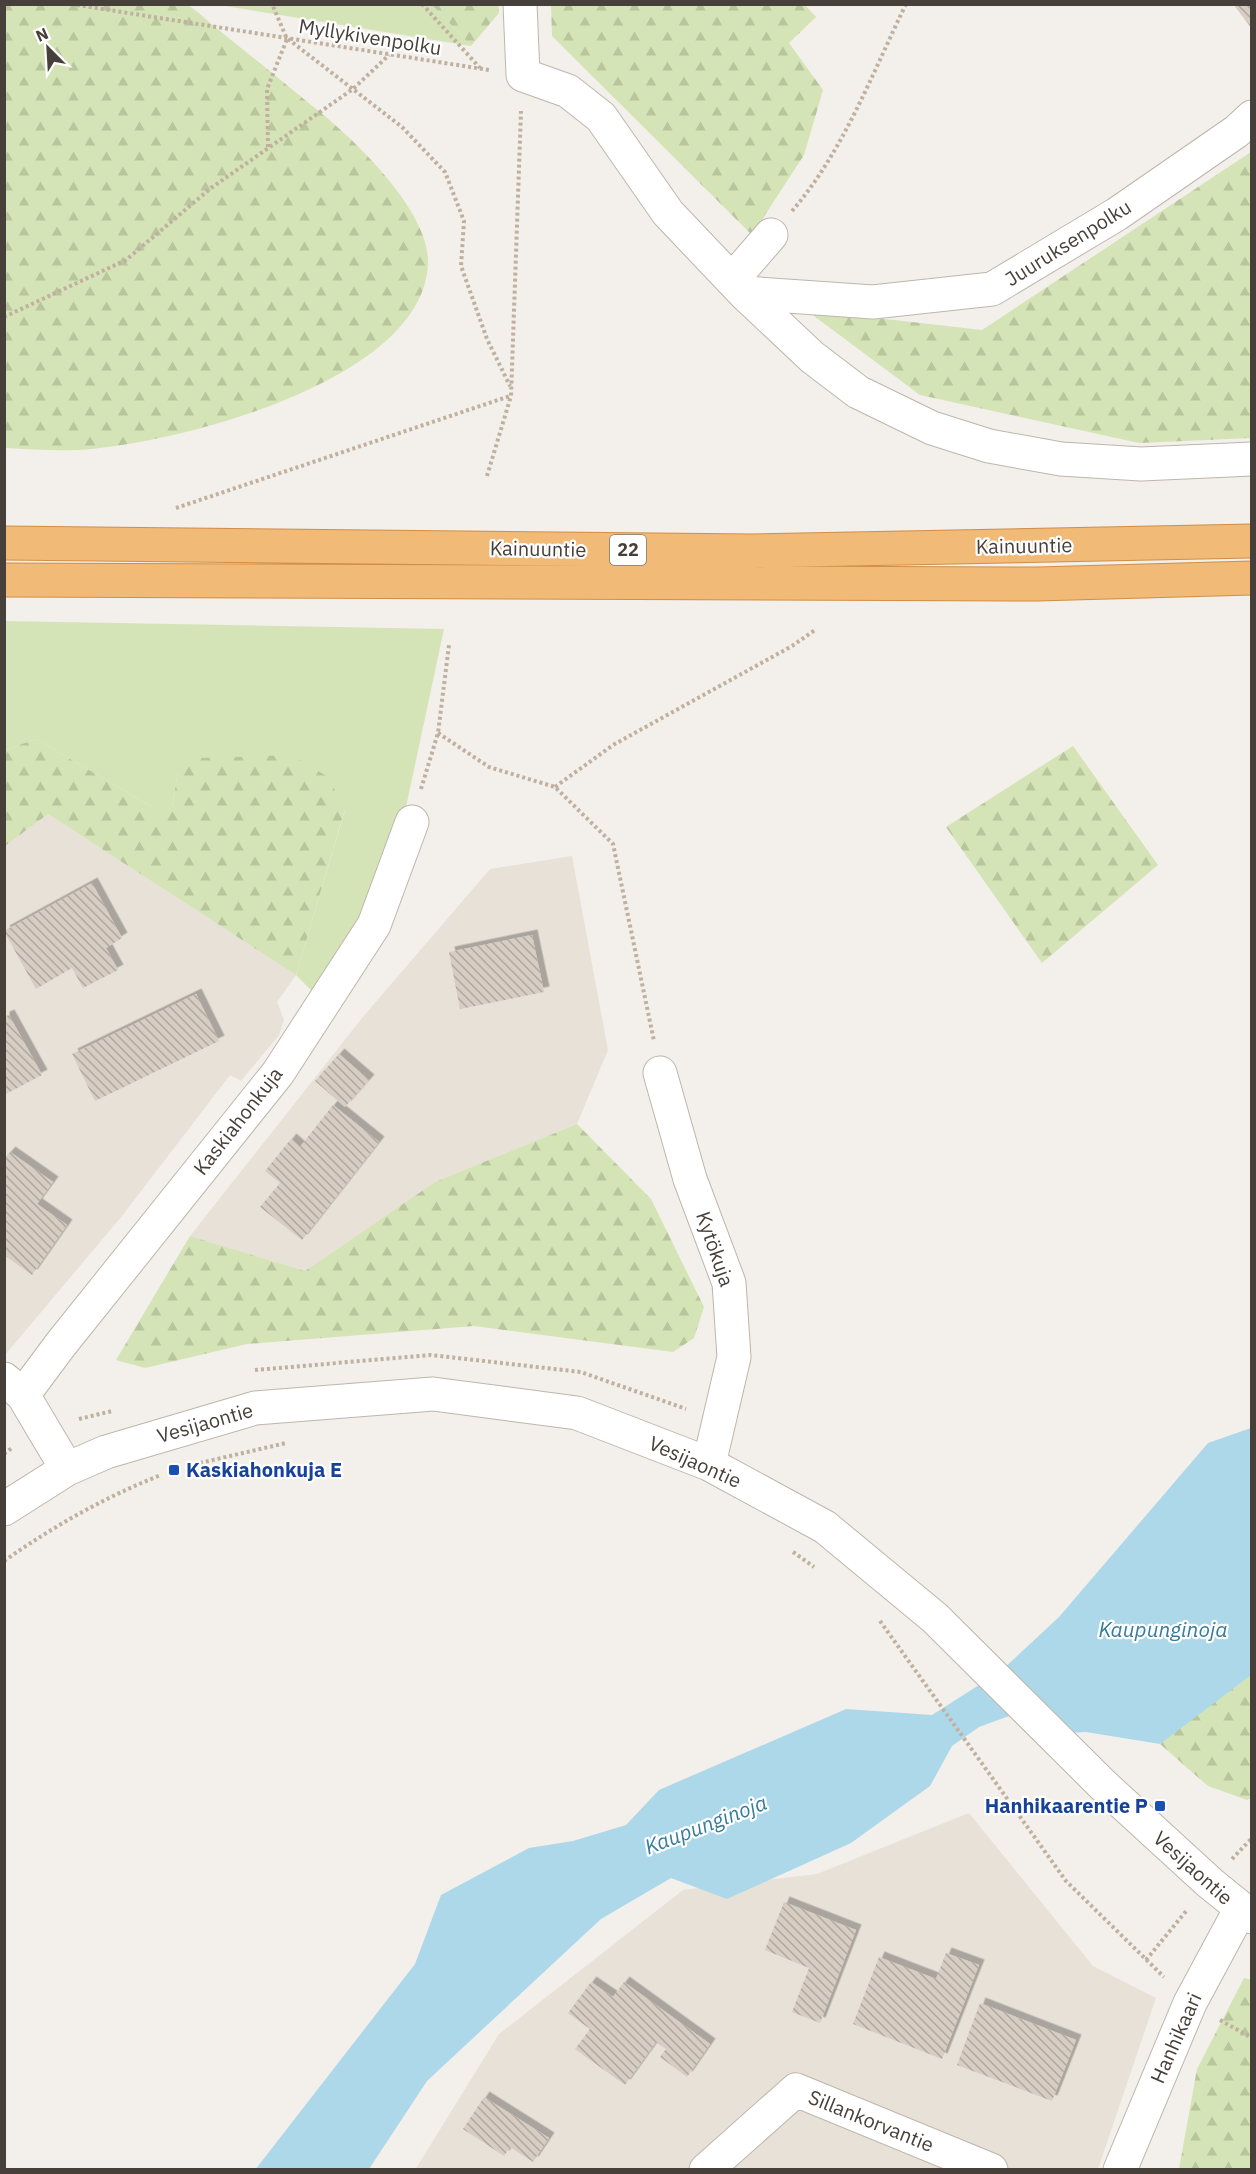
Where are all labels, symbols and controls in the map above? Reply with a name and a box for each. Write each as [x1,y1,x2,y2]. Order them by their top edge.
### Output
street label: Myllykivenpolku [297,12,443,61]
north arrow [18,18,78,78]
text: N [33,23,51,46]
street label: Juuruksenpolku [1000,193,1136,292]
street label: Kainuuntie [976,531,1072,560]
street label: Kainuuntie [490,534,587,563]
road number: 22 [610,535,646,565]
street label: Kaskiahonkuja [187,1061,289,1180]
street label: Kytökuja [690,1208,741,1290]
street label: Vesijaontie [154,1396,256,1449]
street label: Vesijaontie [645,1429,746,1494]
place label: Kaskiahonkuja E [186,1456,342,1483]
marker: Kaskiahonkuja E [167,1463,181,1477]
water label: Kaupunginoja [1099,1615,1227,1643]
water label: Kaupunginoja [640,1788,771,1860]
place label: Hanhikaarentie P [985,1792,1148,1819]
marker: Hanhikaarentie P [1153,1799,1167,1813]
street label: Vesijaontie [1148,1825,1239,1911]
street label: Hanhikaari [1144,1988,1208,2087]
street label: Sillankorvantie [804,2083,938,2158]

